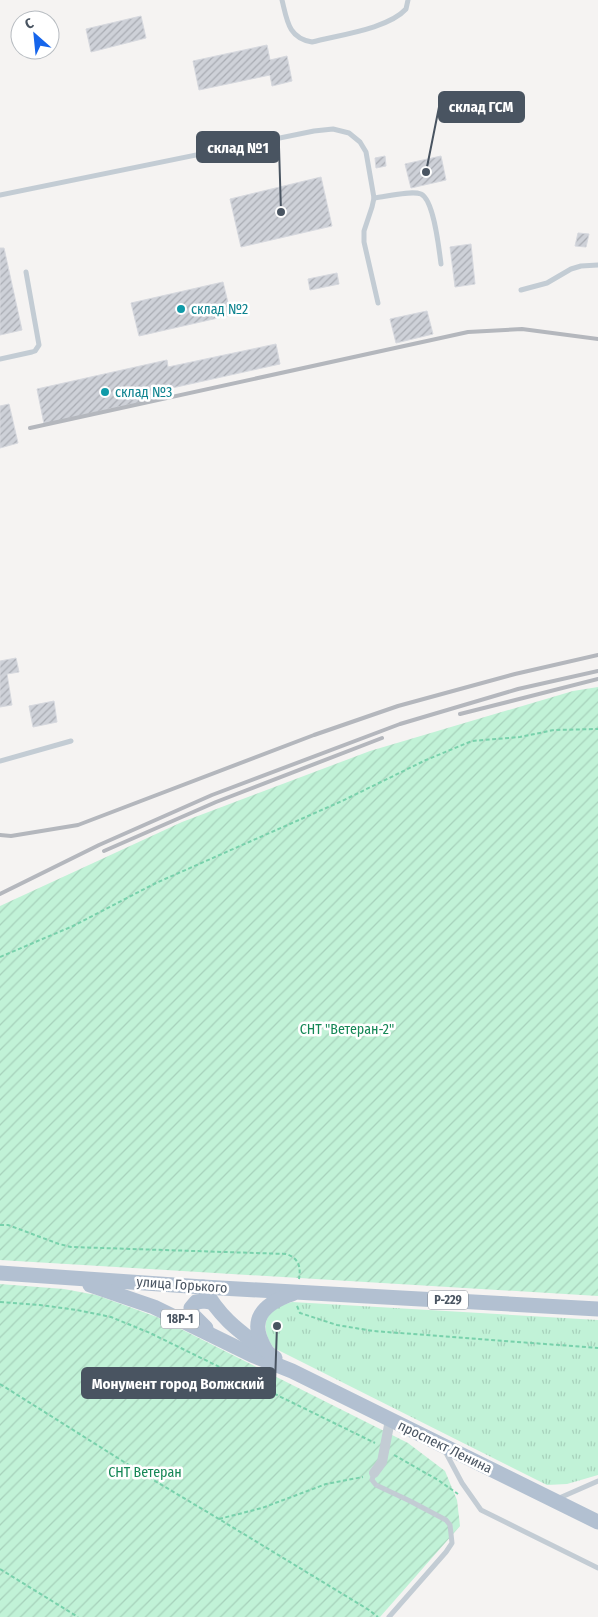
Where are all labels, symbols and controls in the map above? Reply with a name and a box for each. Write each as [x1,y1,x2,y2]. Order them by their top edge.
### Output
north arrow [10,10,60,60]
text: С [22,14,37,33]
callout: склад ГСМ [439,92,524,122]
text: склад ГСМ [449,98,514,116]
callout: склад №1 [197,132,279,162]
text: склад №1 [207,139,269,157]
place label: склад №2 [191,301,248,318]
marker: склад №2 [175,303,187,315]
place label: склад №3 [115,384,172,401]
marker: склад №3 [99,386,111,398]
park label: СНТ "Ветеран-2" [300,1021,394,1038]
street label: улица Горького [136,1273,228,1297]
road number: Р-229 [428,1290,468,1310]
road number: 18Р-1 [161,1310,199,1328]
callout: Монумент город Волжский [82,1368,275,1398]
text: Монумент город Волжский [92,1375,264,1393]
street label: проспект Ленина [395,1417,495,1477]
park label: СНТ Ветеран [108,1464,182,1481]

